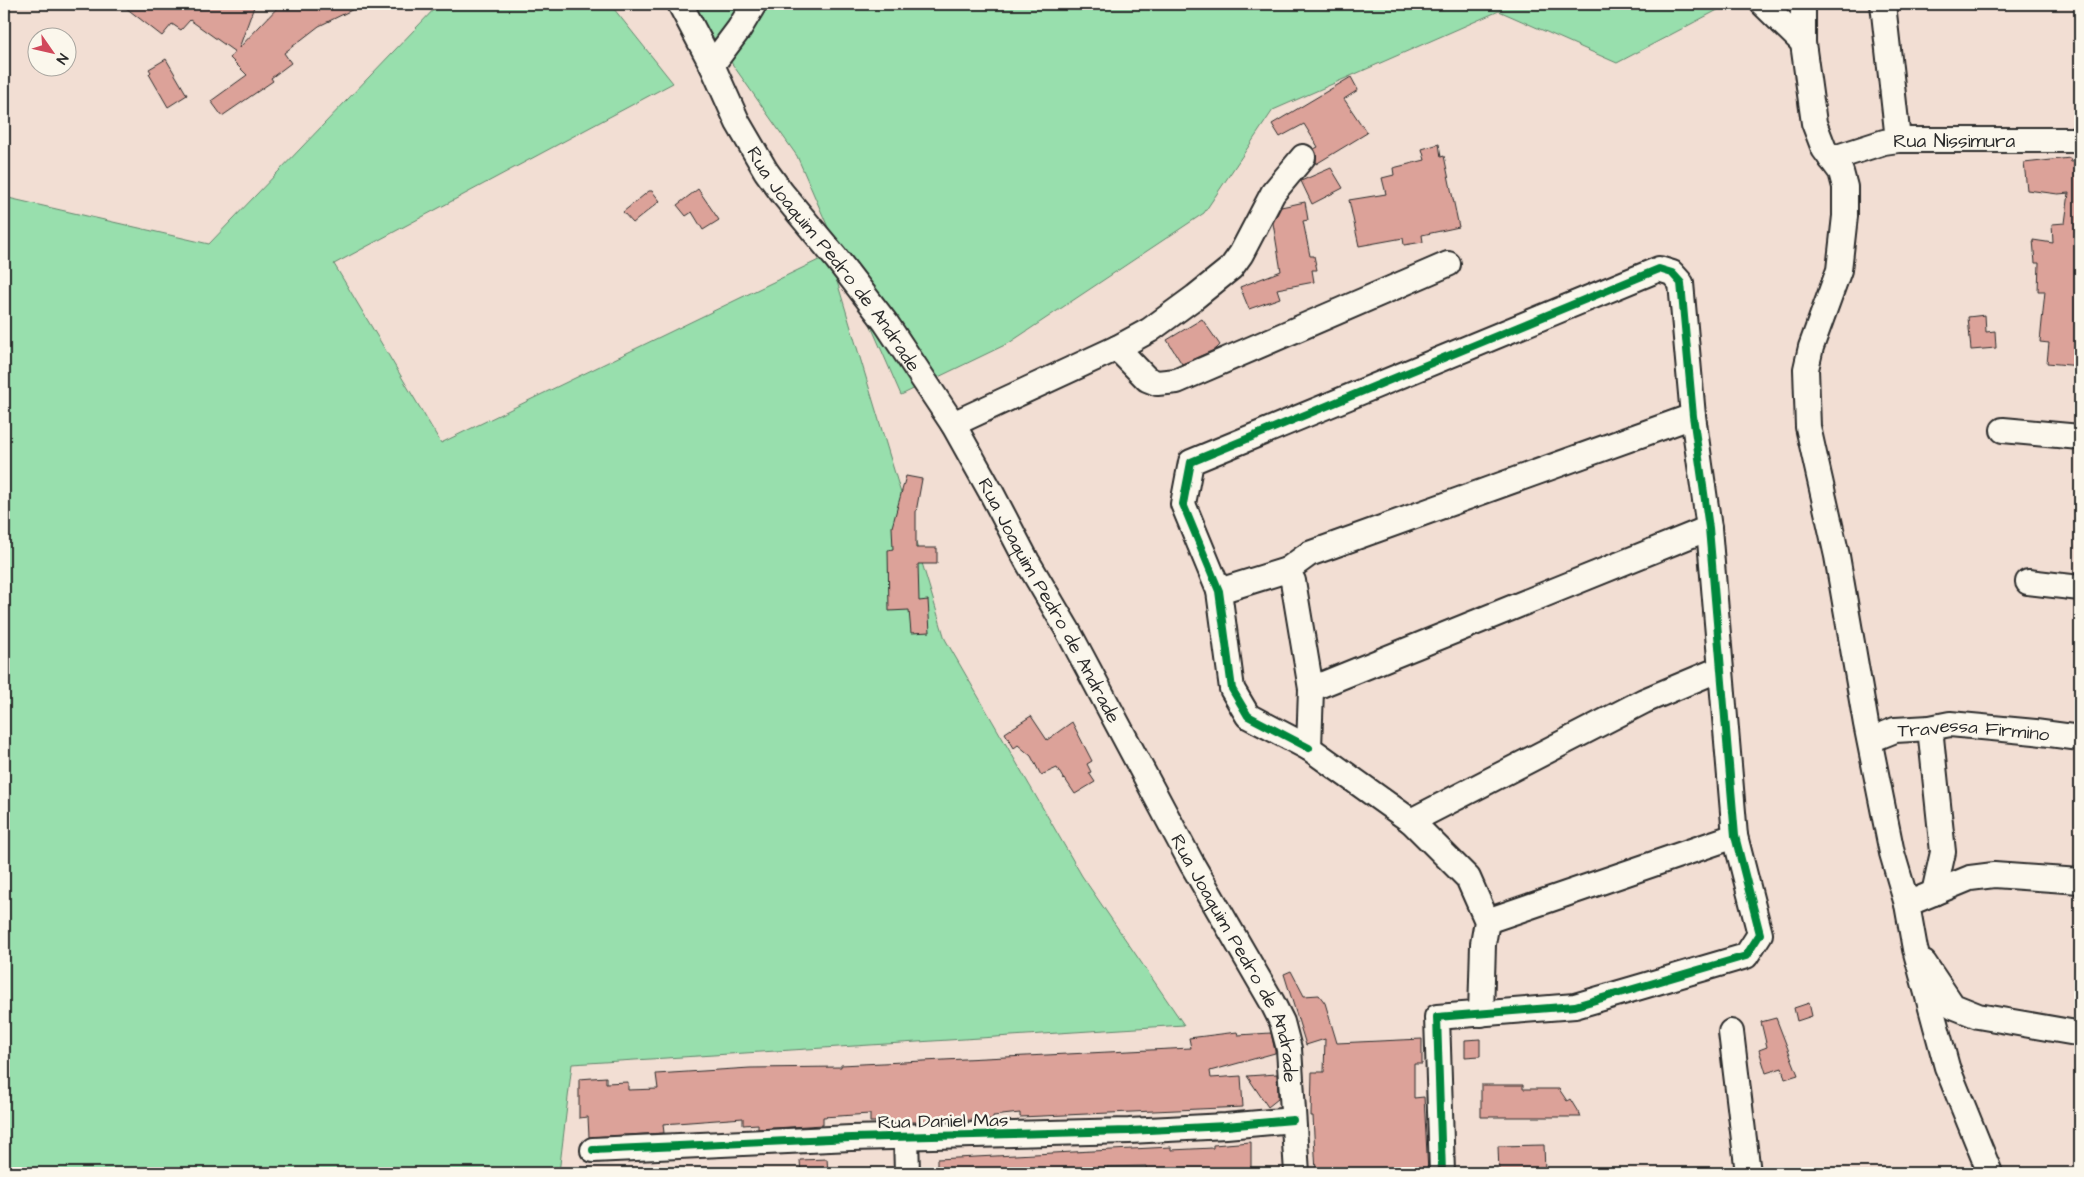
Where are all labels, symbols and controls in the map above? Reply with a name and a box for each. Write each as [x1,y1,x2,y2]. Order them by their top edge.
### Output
north arrow [28,28,78,78]
text: N [51,49,73,68]
street label: Rua Nissimura [1893,128,2015,155]
street label: Rua Joaquim Pedro de Andrade [739,142,927,377]
street label: Rua Joaquim Pedro de Andrade [971,473,1127,728]
street label: Travessa Firmino [1897,712,2051,749]
street label: Rua Joaquim Pedro de Andrade [1163,830,1303,1083]
street label: Rua Daniel Mas [877,1107,1009,1136]

